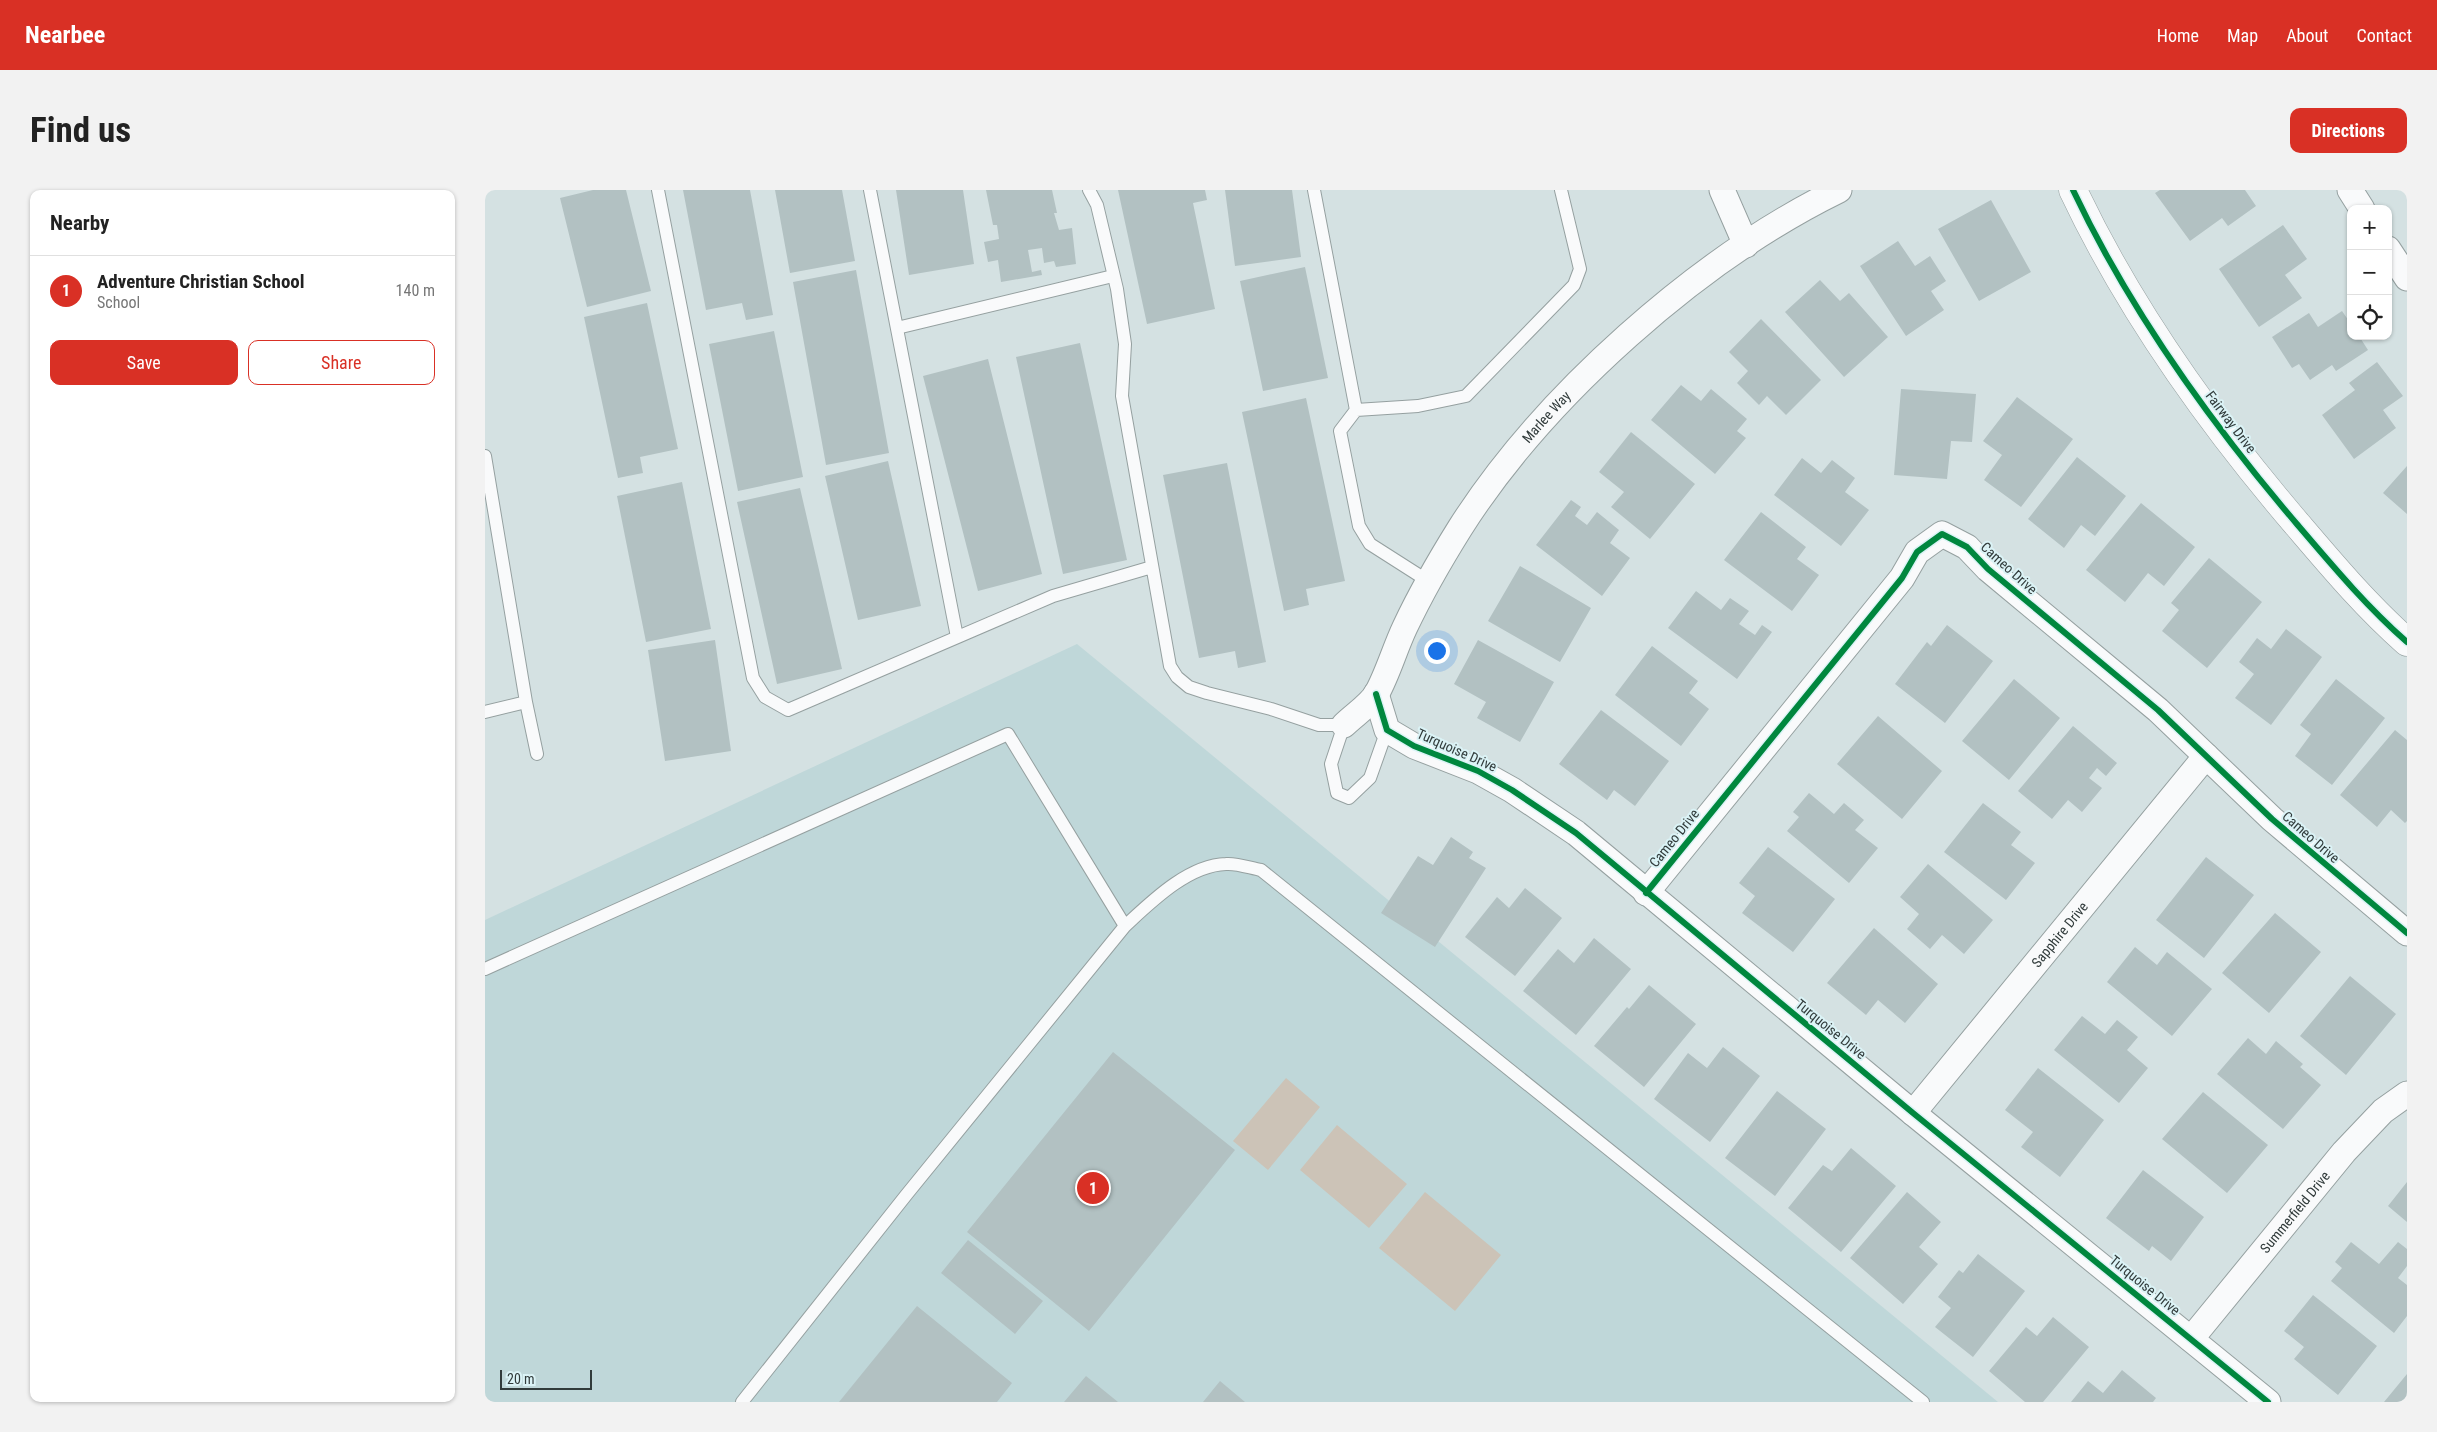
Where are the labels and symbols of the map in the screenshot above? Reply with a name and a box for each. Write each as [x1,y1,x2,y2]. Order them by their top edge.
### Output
street label: Marlee Way [1519,388,1574,446]
street label: Fairway Drive [2202,388,2260,457]
street label: Cameo Drive [1978,539,2041,598]
your location [1424,638,1450,664]
street label: Turquoise Drive [1415,725,1500,775]
street label: Cameo Drive [1646,805,1702,870]
street label: Cameo Drive [2279,808,2343,866]
street label: Sapphire Drive [2028,898,2091,970]
street label: Turquoise Drive [1793,996,1870,1062]
street label: Summerfield Drive [2257,1168,2333,1256]
pin: 1 [1077,1169,1109,1207]
street label: Turquoise Drive [2107,1252,2184,1318]
scale bar [500,1367,593,1390]

